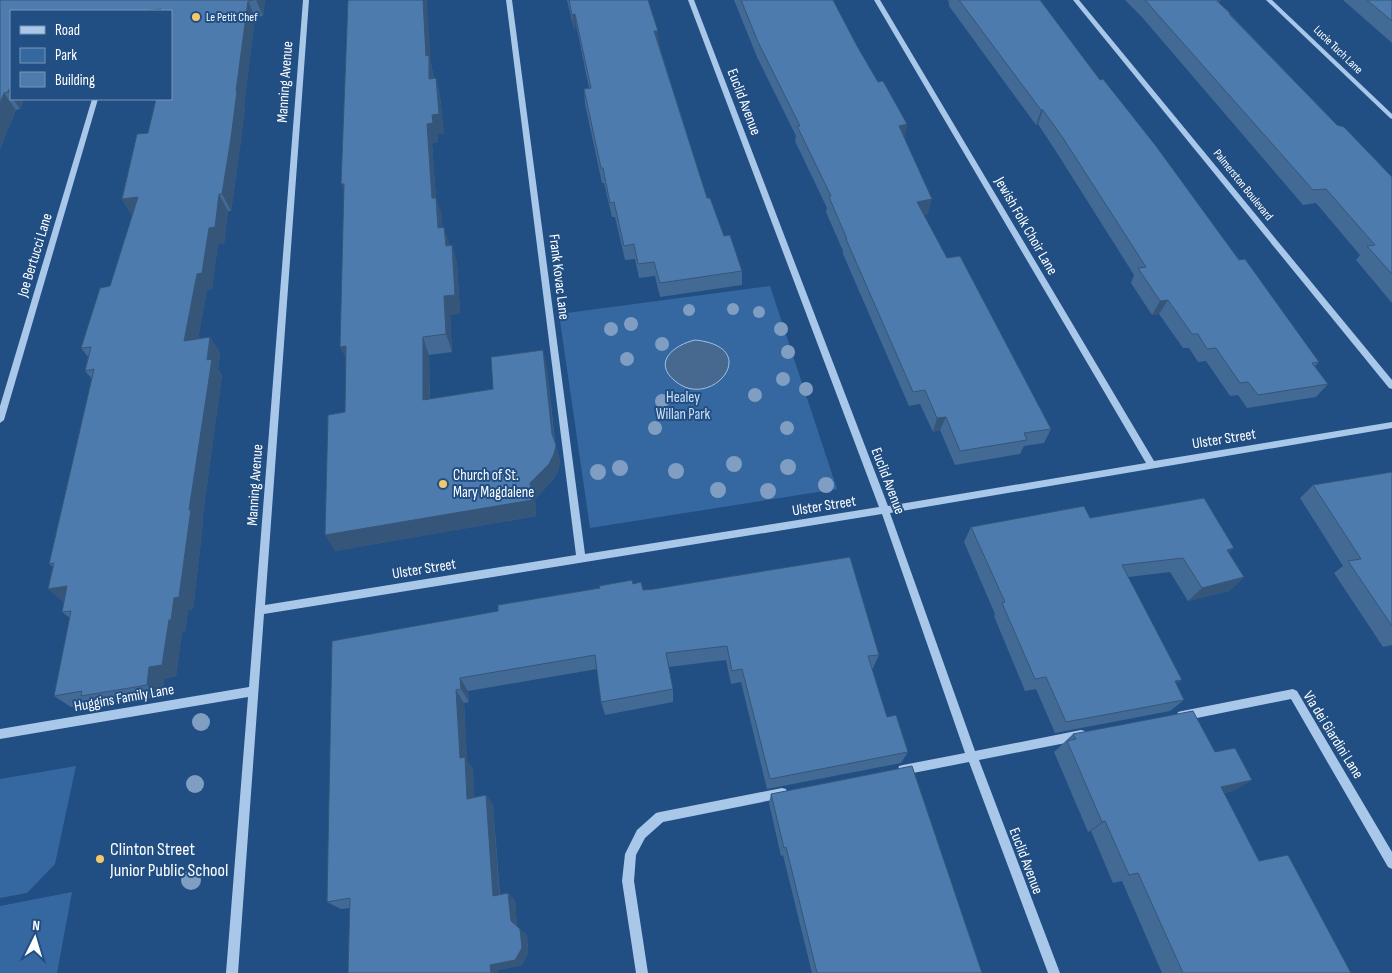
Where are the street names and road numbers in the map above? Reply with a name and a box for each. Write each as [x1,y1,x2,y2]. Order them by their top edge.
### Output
street label: Lucie Tuch Lane [1310,23,1366,77]
street label: Manning Avenue [273,41,297,123]
street label: Euclid Avenue [723,66,765,138]
street label: Palmerston Boulevard [1210,146,1276,224]
street label: Jewish Folk Choir Lane [990,173,1062,278]
street label: Joe Bertucci Lane [13,211,57,300]
street label: Frank Kovac Lane [544,233,574,321]
street label: Ulster Street [1191,425,1258,453]
street label: Manning Avenue [243,444,267,526]
street label: Euclid Avenue [867,445,909,517]
street label: Ulster Street [791,492,858,520]
street label: Ulster Street [391,555,458,583]
street label: Huggins Family Lane [73,680,175,716]
street label: Via dei Giardini Lane [1299,688,1367,782]
street label: Euclid Avenue [1005,825,1047,897]

